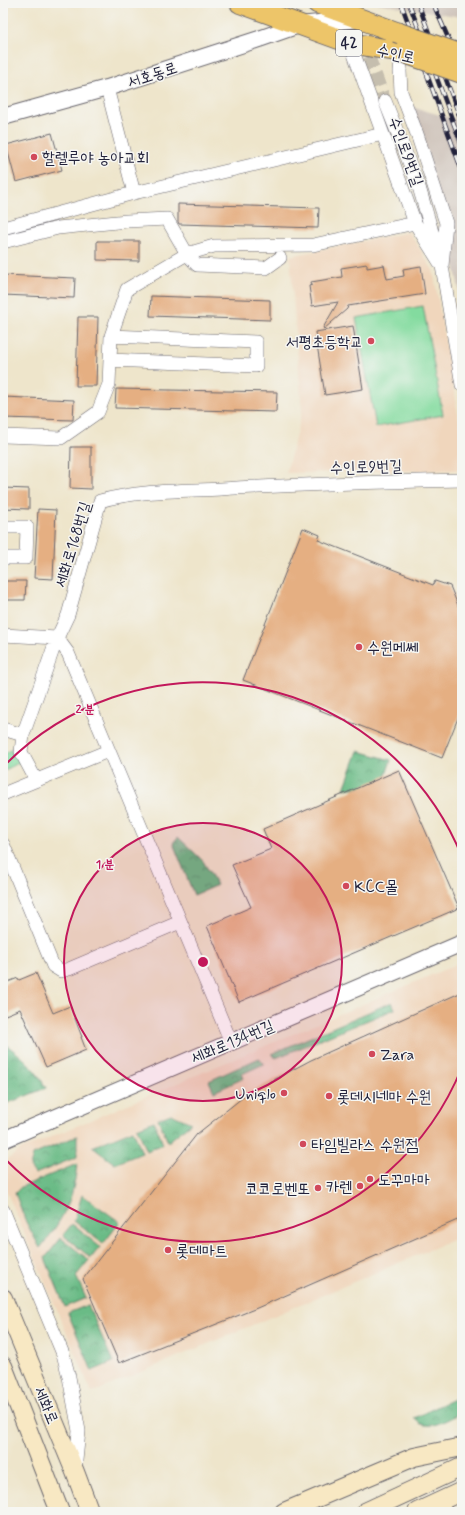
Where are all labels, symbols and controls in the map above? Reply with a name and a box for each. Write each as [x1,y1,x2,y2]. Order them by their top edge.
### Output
road number: 42 [336,30,362,56]
street label: 수인로 [374,40,417,69]
street label: 서호동로 [125,57,180,93]
street label: 수인로9번길 [383,114,428,189]
place label: 할렐루야 농아교회 [42,148,149,169]
marker: 할렐루야 농아교회 [29,152,39,162]
place label: 서평초등학교 [286,332,363,353]
marker: 서평초등학교 [366,336,376,346]
street label: 수인로9번길 [330,456,403,479]
street label: 세화로168번길 [50,499,96,590]
place label: 수원메쎄 [367,638,419,659]
marker: 수원메쎄 [354,642,364,652]
text: 2 분 [76,702,95,718]
text: 1 분 [96,857,114,873]
place label: KCC몰 [354,877,398,898]
marker: KCC몰 [341,881,351,891]
centre of rings [196,955,210,969]
street label: 세화로134번길 [188,1015,277,1069]
place label: Zara [380,1045,414,1066]
marker: Zara [367,1049,377,1059]
place label: Uniqlo [235,1084,276,1105]
place label: 롯데시네마 수원 [337,1087,431,1108]
marker: Uniqlo [279,1088,289,1098]
marker: 롯데시네마 수원 [324,1091,334,1101]
place label: 타임빌라스 수원점 [311,1135,418,1156]
marker: 타임빌라스 수원점 [298,1139,308,1149]
place label: 도꾸마마 [378,1170,430,1191]
marker: 도꾸마마 [365,1174,375,1184]
place label: 카렌 [326,1177,352,1198]
place label: 코코로벤또 [246,1179,310,1200]
marker: 카렌 [355,1181,365,1191]
marker: 코코로벤또 [313,1183,323,1193]
place label: 롯데마트 [176,1241,228,1262]
marker: 롯데마트 [163,1245,173,1255]
street label: 세화로 [28,1384,63,1427]

